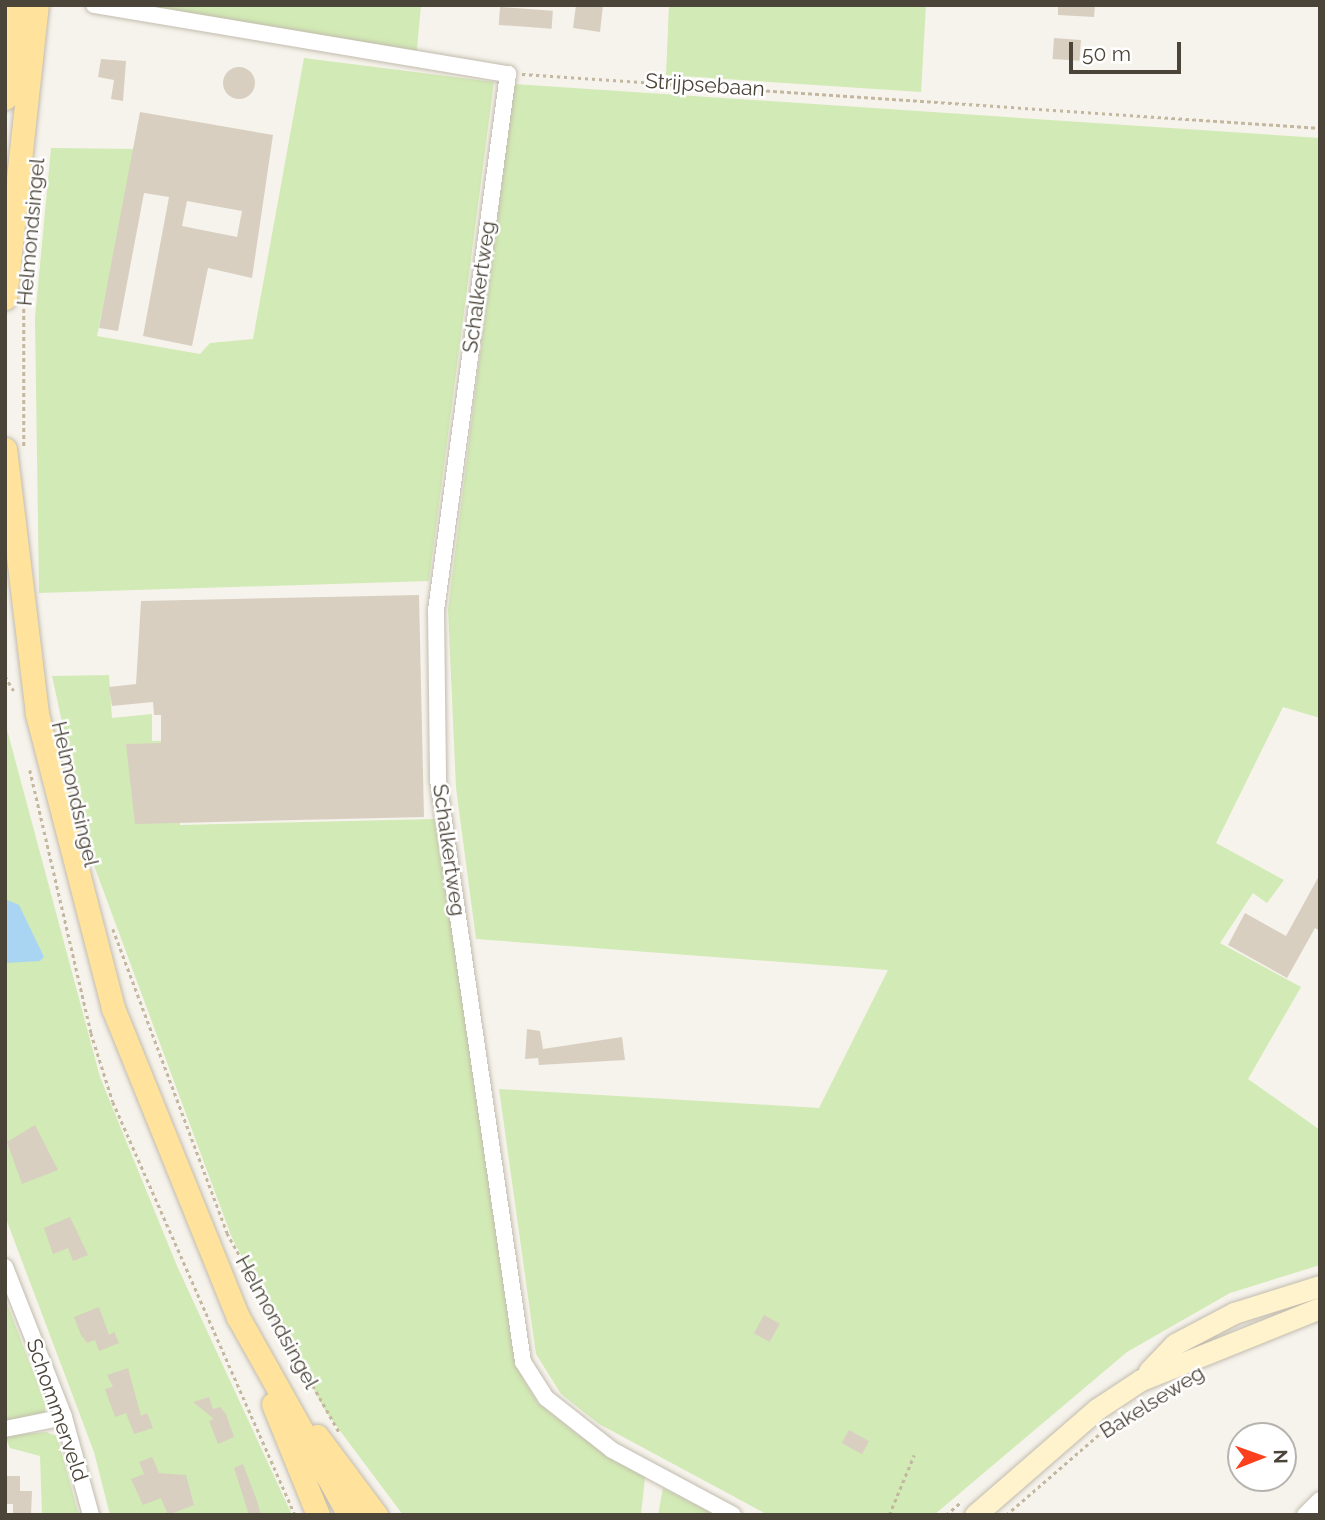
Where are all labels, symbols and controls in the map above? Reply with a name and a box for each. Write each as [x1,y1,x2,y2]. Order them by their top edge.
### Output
scale bar [1073,28,1185,72]
text: 50 m [1082,41,1131,66]
street label: Strijpsebaan [644,68,766,102]
street label: Helmondsingel [12,157,50,307]
street label: Schalkertweg [457,219,501,355]
street label: Helmondsingel [46,719,104,869]
street label: Schalkertweg [427,782,471,918]
street label: Helmondsingel [230,1251,324,1393]
street label: Schommerveld [21,1335,93,1485]
street label: Bakelseweg [1095,1360,1209,1444]
north arrow [1227,1422,1297,1492]
text: N [1270,1449,1292,1464]

